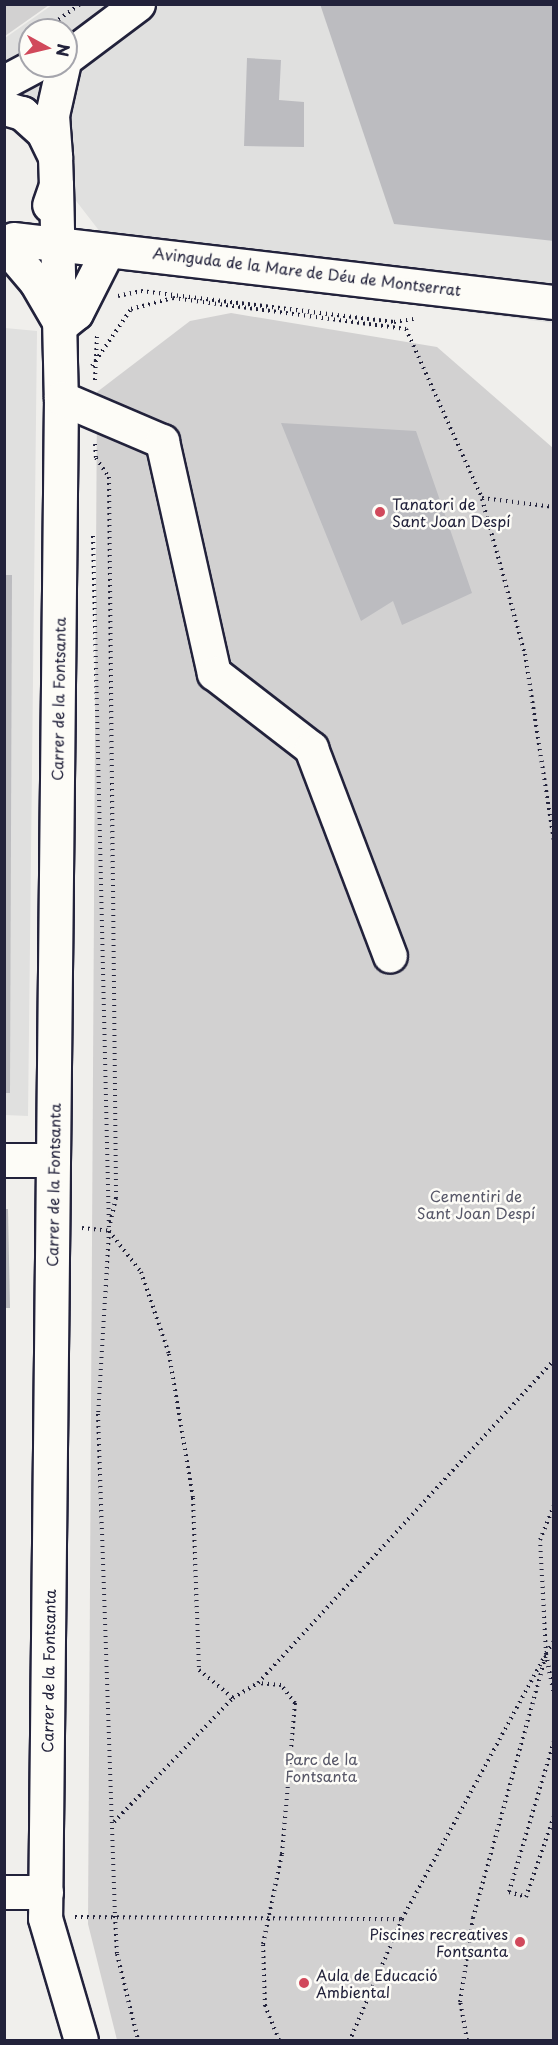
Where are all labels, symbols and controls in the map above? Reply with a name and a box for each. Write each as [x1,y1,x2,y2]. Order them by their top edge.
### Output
north arrow [18,18,78,78]
text: N [51,42,77,58]
street label: Avinguda de la Mare de Déu de Montserrat [151,243,463,299]
place label: Tanatori de Sant Joan Despí [392,494,510,529]
marker: Tanatori de Sant Joan Despí [373,505,387,519]
street label: Carrer de la Fontsanta [48,616,68,782]
street label: Carrer de la Fontsanta [43,1102,63,1268]
park label: Cementiri de Sant Joan Despí [417,1186,535,1221]
street label: Carrer de la Fontsanta [38,1588,58,1754]
park label: Parc de la Fontsanta [285,1749,357,1784]
place label: Piscines recreatives Fontsanta [369,1924,508,1959]
marker: Piscines recreatives Fontsanta [513,1935,527,1949]
place label: Aula de Educació Ambiental [316,1965,438,2000]
marker: Aula de Educació Ambiental [297,1976,311,1990]

